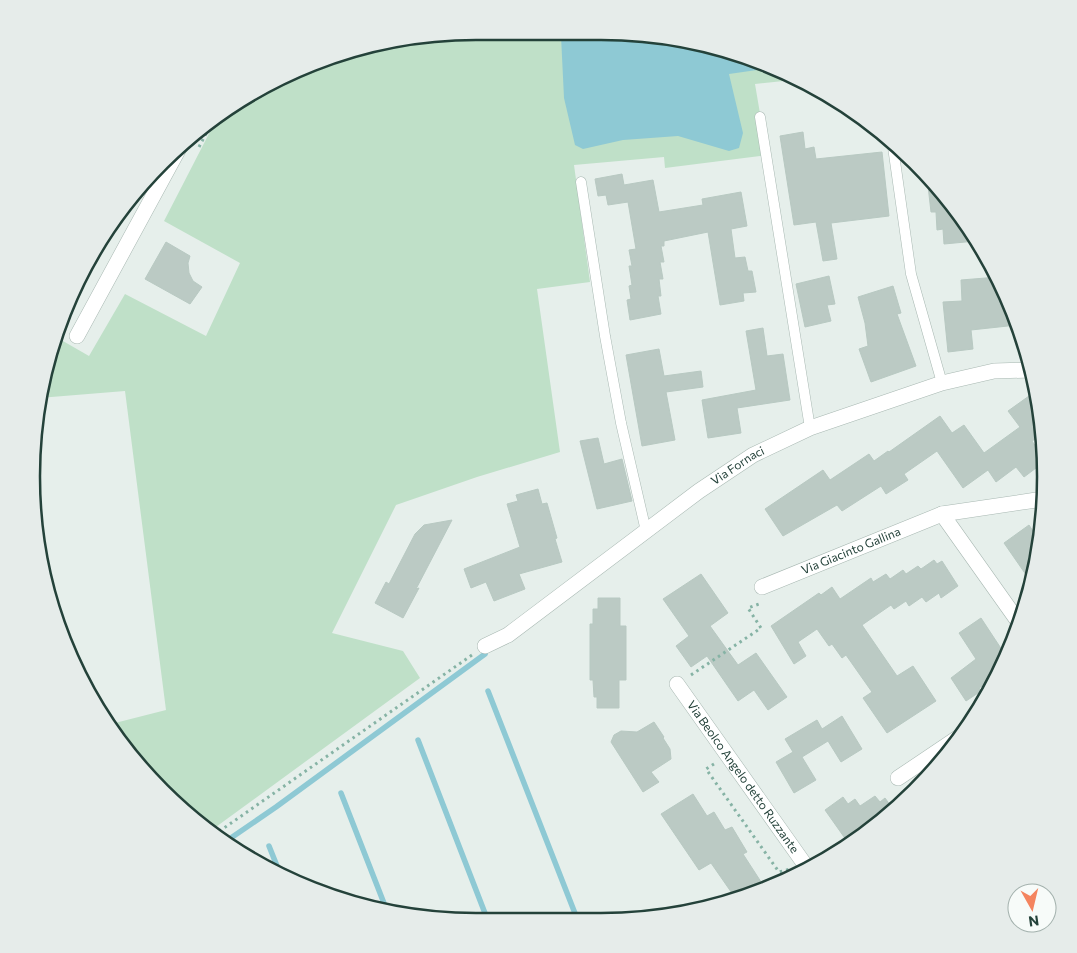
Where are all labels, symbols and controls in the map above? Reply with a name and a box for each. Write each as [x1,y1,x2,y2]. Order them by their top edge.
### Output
street label: Via Fornaci [708,443,766,487]
street label: Via Giacinto Gallina [799,524,902,576]
street label: Via Beolco Angelo detto Ruzzante [685,698,802,855]
north arrow [1007,883,1057,933]
text: N [1027,912,1040,931]

